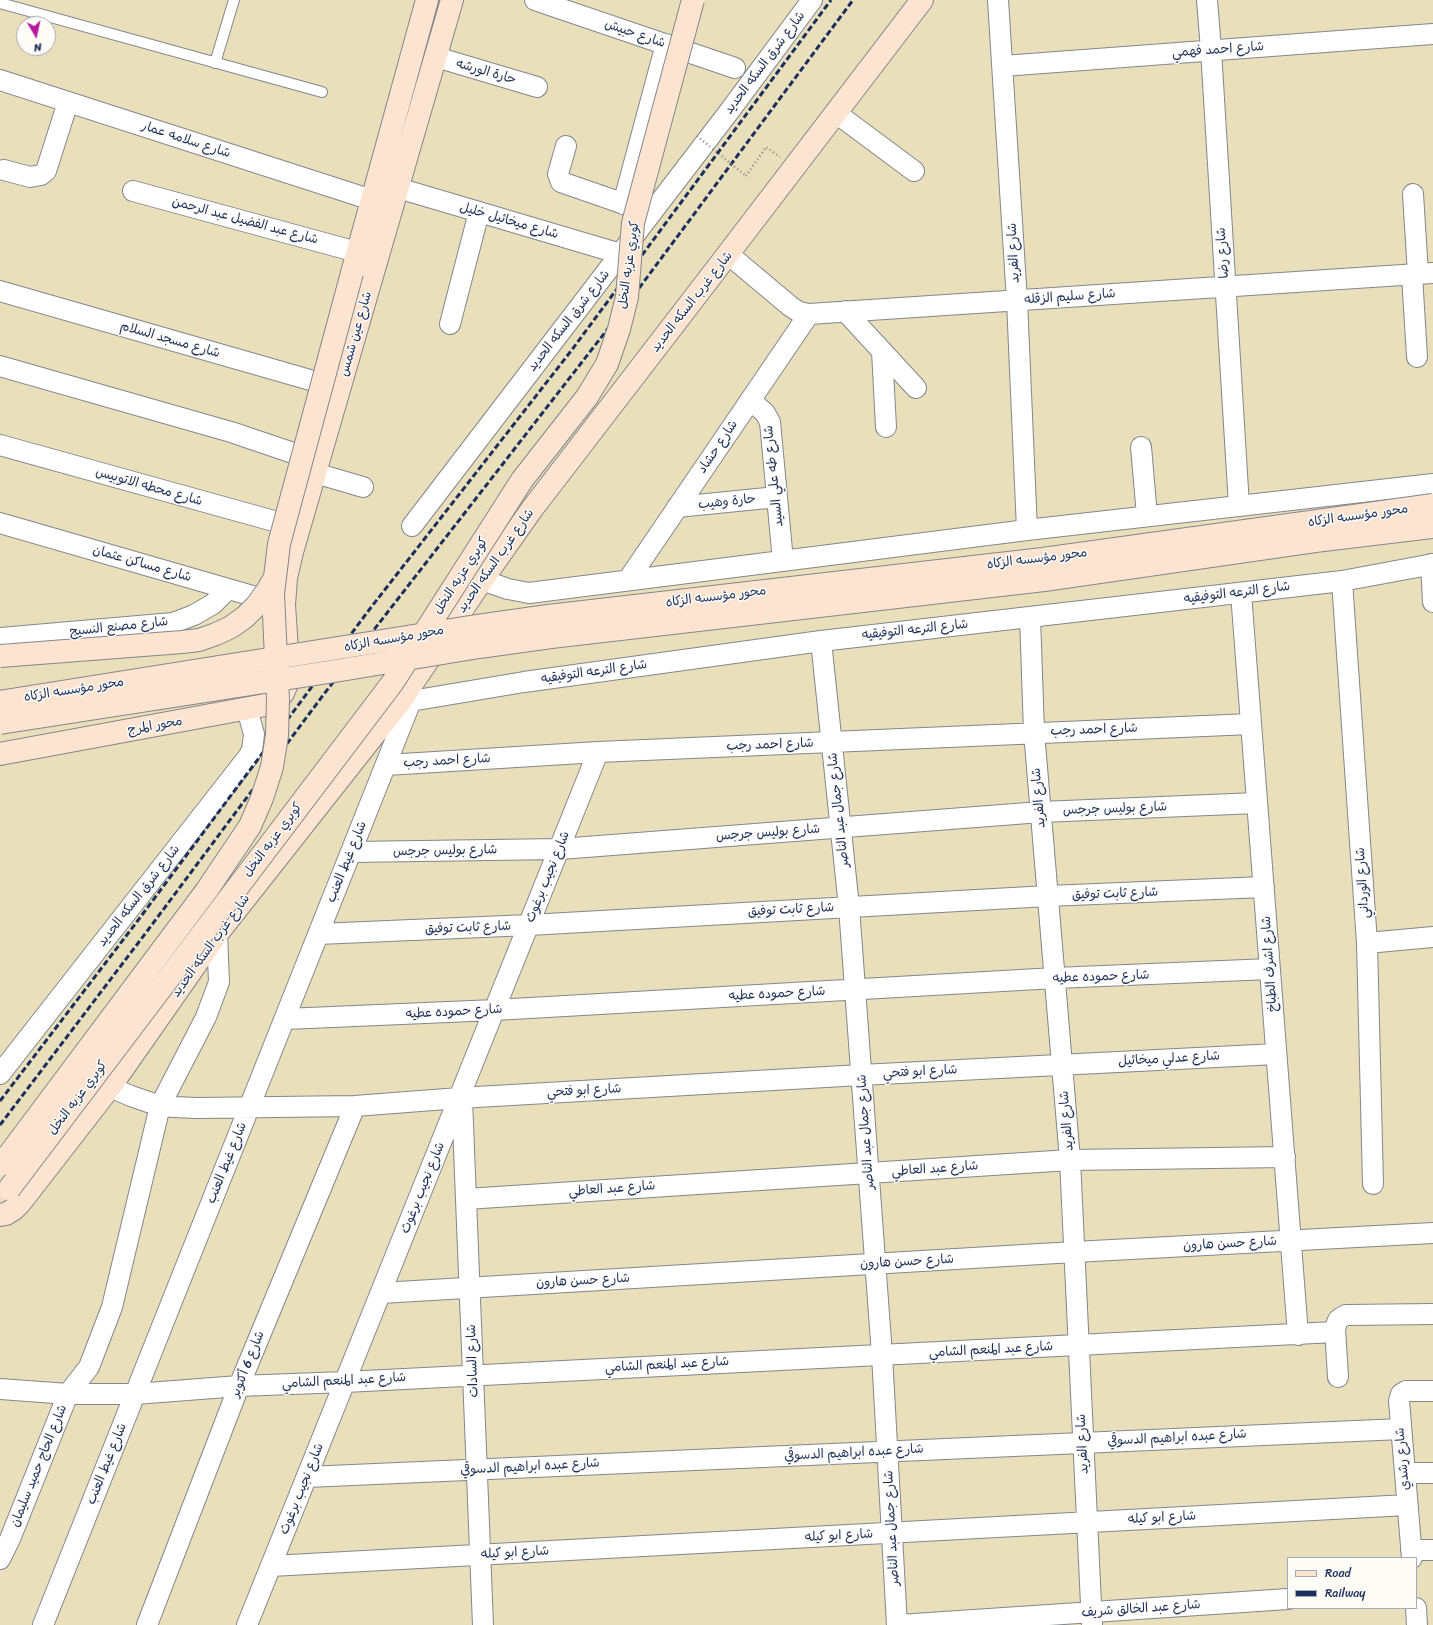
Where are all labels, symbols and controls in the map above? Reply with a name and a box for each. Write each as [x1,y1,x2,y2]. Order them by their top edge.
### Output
street label: شارع شرق السكه الحديد [721,9,809,117]
north arrow [16,16,56,56]
street label: شارع حبيش [603,16,667,52]
text: N [33,37,43,57]
street label: شارع احمد فهمي [1171,39,1265,61]
street label: حارة الورشه [454,56,518,88]
street label: شارع سلامه عمار [140,118,232,162]
street label: شارع عبد الفضيل عبد الرحمن [170,194,320,248]
street label: شارع ميخائيل خليل [458,199,560,243]
street label: كوبري عزبه النخل [615,220,643,310]
street label: شارع الفريد [1005,222,1023,284]
street label: شارع رضا [1213,227,1233,279]
street label: شارع غرب السكه الحديد [648,248,736,356]
street label: شارع شرق السكه الحديد [524,267,614,375]
street label: شارع سليم الزقله [1024,286,1116,308]
street label: شارع عين شمس [336,290,376,378]
street label: شارع مسجد السلام [118,318,222,362]
street label: شارع حشاد [694,417,742,477]
street label: شارع طه علي السيد [761,424,787,528]
street label: شارع محطه الاتوبيس [94,464,204,510]
street label: حارة وهيب [697,491,757,513]
street label: محور مؤسسه الزكاه [1307,501,1409,531]
street label: شارع غرب السكه الحديد [454,506,538,616]
street label: كوبري عزبه النخل [430,534,492,618]
street label: شارع مساكن عثمان [91,542,193,586]
street label: محور مؤسسه الزكاه [986,545,1088,573]
street label: شارع الترعه التوفيقيه [1183,579,1291,607]
street label: محور مؤسسه الزكاه [665,583,767,611]
street label: شارع مصنع النسيج [69,614,169,640]
street label: شارع الترعه التوفيقيه [861,617,969,643]
street label: محور مؤسسه الزكاه [343,623,445,655]
street label: شارع الترعه التوفيقيه [540,657,648,687]
street label: محور مؤسسه الزكاه [23,674,125,706]
street label: محور المرج [126,714,184,738]
street label: شارع احمد رجب [1050,721,1138,739]
street label: شارع احمد رجب [726,736,814,754]
street label: شارع احمد رجب [403,751,491,771]
street label: شارع جمال عبد الناصر [825,752,853,868]
street label: شارع الفريد [1029,767,1049,829]
street label: شارع بوليس جرجس [1063,799,1167,819]
street label: كوبري عزبه النخل [240,800,306,880]
street label: شارع غيط العنب [324,819,370,905]
street label: شارع بوليس جرجس [715,822,821,844]
street label: شارع نجيب برغوث [523,829,573,925]
street label: شارع شرق السكه الحديد [94,842,184,950]
street label: شارع بوليس جرجس [393,842,497,860]
street label: شارع الورداني [1353,847,1373,919]
street label: شارع ثابت توفيق [1072,885,1158,903]
street label: شارع غرب السكه الحديد [168,891,254,1001]
street label: شارع ثابت توفيق [748,900,834,920]
street label: شارع اشرف الطباخ [1259,916,1281,1012]
street label: شارع ثابت توفيق [425,919,511,937]
street label: شارع حموده عطيه [1052,968,1150,986]
street label: شارع حموده عطيه [728,984,826,1004]
street label: شارع حموده عطيه [405,1002,503,1022]
street label: شارع عدلي ميخائيل [1118,1049,1220,1069]
street label: كوبري عزبه النخل [45,1058,111,1138]
street label: شارع ابو فتحي [882,1062,958,1082]
street label: شارع جمال عبد الناصر [854,1074,878,1190]
street label: شارع ابو فتحي [546,1081,622,1101]
street label: شارع الفريد [1057,1090,1077,1152]
street label: شارع غيط العنب [204,1120,250,1206]
street label: شارع نجيب برغوث [398,1140,448,1236]
street label: شارع عبد العاطي [891,1158,979,1180]
street label: شارع عبد العاطي [568,1178,656,1200]
street label: شارع حسن هارون [1183,1234,1277,1254]
street label: شارع حسن هارون [860,1252,954,1272]
street label: شارع حسن هارون [536,1271,630,1291]
street label: شارع السادات [464,1324,482,1398]
street label: شارع 6 أكتوبر [228,1329,268,1399]
street label: شارع عبد المنعم الشامي [928,1339,1054,1361]
street label: شارع عبد المنعم الشامي [604,1354,730,1376]
street label: شارع عبد المنعم الشامي [281,1370,407,1392]
street label: شارع الحاج حميد سليمان [7,1402,71,1530]
street label: شارع الفريد [1074,1413,1092,1475]
street label: شارع غيط العنب [84,1421,130,1507]
street label: شارع عبده ابراهيم الدسوقي [1107,1427,1247,1449]
street label: شارع رشدي [1392,1427,1414,1491]
street label: شارع نجيب برغوث [277,1441,327,1537]
street label: شارع عبده ابراهيم الدسوقي [784,1442,924,1464]
street label: شارع عبده ابراهيم الدسوقي [460,1456,600,1478]
street label: شارع جمال عبد الناصر [881,1470,903,1586]
street label: شارع ابو كيله [1128,1508,1196,1528]
street label: شارع ابو كيله [805,1526,873,1546]
street label: شارع ابو كيله [481,1543,549,1563]
legend [1287,1557,1417,1609]
text: Road [1325,1562,1351,1584]
text: Railway [1325,1582,1366,1604]
street label: شارع عبد الخالق شريف [1081,1597,1201,1621]

